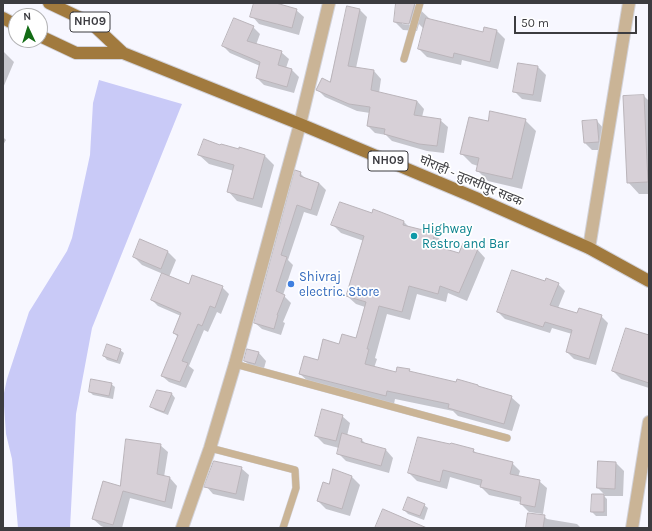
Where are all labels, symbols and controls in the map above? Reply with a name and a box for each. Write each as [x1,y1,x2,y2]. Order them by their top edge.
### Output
north arrow [8,8,48,48]
scale bar [516,8,639,34]
text: N [23,10,32,23]
road number: NH09 [70,12,110,32]
text: 50 m [521,16,549,30]
road number: NH09 [368,151,408,171]
street label: घोराही - तुलसीपुर सडक [417,152,525,210]
place label: Highway Restro and Bar [422,221,509,252]
marker: Highway Restro and Bar [409,231,419,241]
place label: Shivraj electric. Store [299,269,380,300]
marker: Shivraj electric. Store [286,279,296,289]

